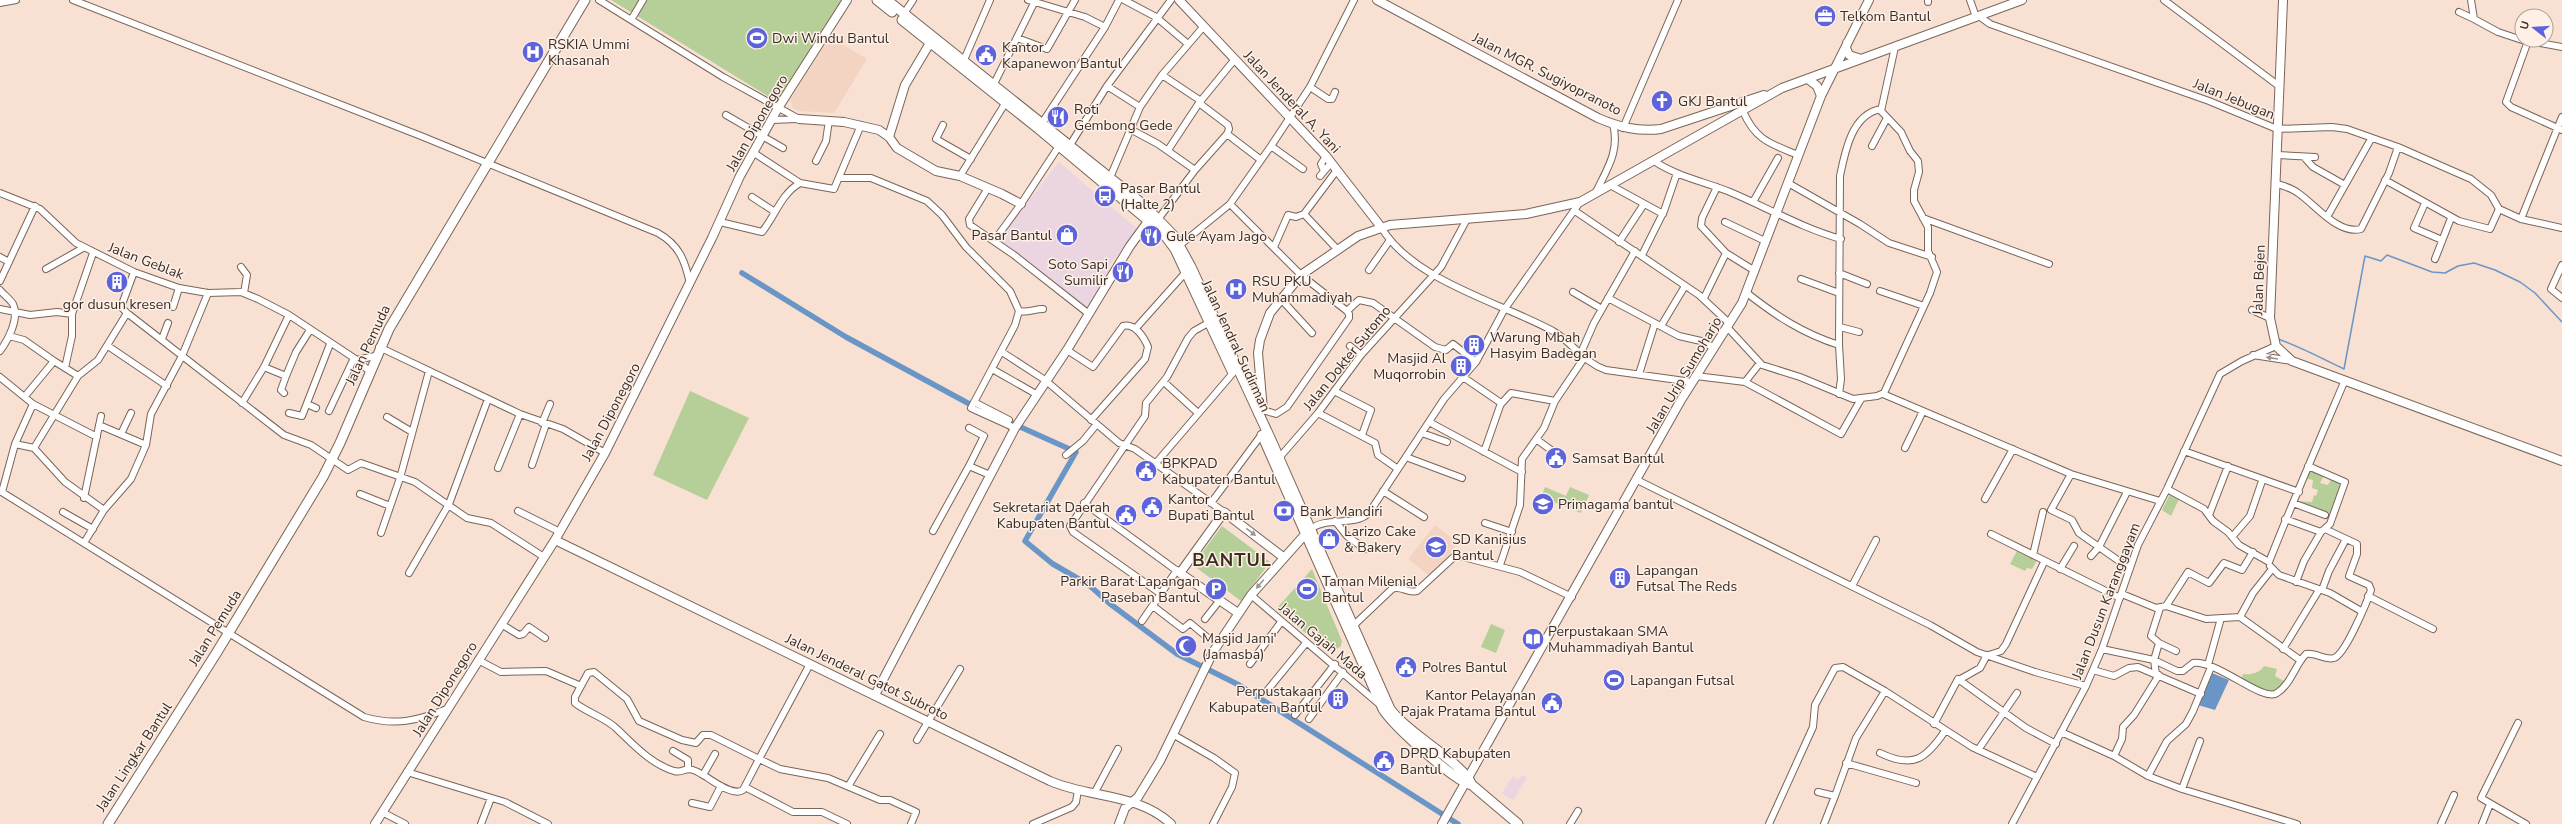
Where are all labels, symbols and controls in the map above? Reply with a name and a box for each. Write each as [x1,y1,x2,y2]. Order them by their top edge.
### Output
office icon: Telkom Bantul [1812,3,1838,29]
place label: Telkom Bantul [1840,7,1932,26]
north arrow [2514,8,2554,48]
text: U [2517,19,2533,31]
sports icon: Dwi Windu Bantul [744,25,770,51]
street label: Jalan MGR. Sugiyopranoto [1468,28,1625,120]
place label: Dwi Windu Bantul [772,29,890,48]
place label: RSKIA Ummi Khasanah [548,35,630,70]
place label: Kantor Kapanewon Bantul [1002,38,1123,73]
hospital icon: RSKIA Ummi Khasanah [520,39,546,65]
public building icon: Kantor Kapanewon Bantul [973,42,999,68]
street label: Jalan Jenderal A. Yani [1239,46,1345,157]
street label: Jalan Diponegoro [721,71,793,176]
street label: Jalan Jebugan [2189,74,2278,124]
church icon: GKJ Bantul [1649,88,1675,114]
place label: GKJ Bantul [1678,92,1748,111]
place label: Roti Gembong Gede [1074,100,1173,135]
restaurant icon: Roti Gembong Gede [1045,104,1071,130]
place label: Pasar Bantul (Halte 2) [1120,179,1201,214]
bus stop icon: Pasar Bantul (Halte 2) [1092,183,1118,209]
shop icon: Pasar Bantul [1054,222,1080,248]
restaurant icon: Gule Ayam Jago [1138,223,1164,249]
place label: Pasar Bantul [972,226,1053,245]
place label: Gule Ayam Jago [1166,227,1267,246]
street label: Jalan Geblak [105,238,187,284]
street label: Jalan Bejen [2248,244,2270,317]
place label: Soto Sapi Sumilir [1048,255,1108,290]
restaurant icon: Soto Sapi Sumilir [1110,259,1136,285]
building icon: gor dusun kresen [104,269,130,295]
place label: RSU PKU Muhammadiyah [1252,272,1352,307]
street label: Jalan Jendral Sudirman [1197,276,1275,415]
hospital icon: RSU PKU Muhammadiyah [1223,276,1249,302]
place label: gor dusun kresen [63,295,171,314]
street label: Jalan Dokter Sutomo [1298,301,1395,415]
street label: Jalan Pemuda [341,302,395,389]
street label: Jalan Urip Sumoharjo [1641,313,1726,438]
place label: Warung Mbah Hasyim Badegan [1490,328,1597,363]
building icon: Warung Mbah Hasyim Badegan [1461,332,1487,358]
place label: Masjid Al Muqorrobin [1373,349,1447,384]
building icon: Masjid Al Muqorrobin [1448,353,1474,379]
one-way arrow [2266,355,2279,361]
street label: Jalan Diponegoro [577,359,645,465]
public building icon: Samsat Bantul [1543,445,1569,471]
place label: Samsat Bantul [1572,449,1665,468]
place label: BPKPAD Kabupaten Bantul [1162,454,1276,489]
public building icon: BPKPAD Kabupaten Bantul [1133,458,1159,484]
place label: Kantor Bupati Bantul [1168,490,1255,525]
school or university icon: Primagama bantul [1530,491,1556,517]
public building icon: Kantor Bupati Bantul [1139,494,1165,520]
place label: Primagama bantul [1558,495,1674,514]
place label: Sekretariat Daerah Kabupaten Bantul [993,498,1111,533]
bank icon: Bank Mandiri [1271,498,1297,524]
public building icon: Sekretariat Daerah Kabupaten Bantul [1113,502,1139,528]
place label: Bank Mandiri [1300,502,1382,521]
street label: Jalan Dusun Karanggayam [2067,520,2145,683]
place label: Larizo Cake & Bakery [1344,522,1416,557]
shop icon: Larizo Cake & Bakery [1316,526,1342,552]
one-way arrow [1246,528,1257,537]
place label: SD Kanisius Bantul [1452,530,1527,565]
school or university icon: SD Kanisius Bantul [1423,534,1449,560]
district label: BANTUL [1192,548,1272,572]
place label: Lapangan Futsal The Reds [1636,561,1737,596]
building icon: Lapangan Futsal The Reds [1607,565,1633,591]
place label: Parkir Barat Lapangan Paseban Bantul [1060,572,1201,607]
place label: Taman Milenial Bantul [1322,572,1418,607]
parking icon: Parkir Barat Lapangan Paseban Bantul [1203,576,1229,602]
sports icon: Taman Milenial Bantul [1294,576,1320,602]
one-way arrow [1255,579,1264,590]
street label: Jalan Pemuda [183,586,246,671]
street label: Jalan Gajah Mada [1274,598,1371,684]
place label: Perpustakaan SMA Muhammadiyah Bantul [1548,622,1695,657]
library icon: Perpustakaan SMA Muhammadiyah Bantul [1520,626,1546,652]
street label: Jalan Jenderal Gatot Subroto [781,629,952,725]
place label: Masjid Jami' (Jamasba) [1202,629,1277,664]
mosque icon: Masjid Jami' (Jamasba) [1173,633,1199,659]
street label: Jalan Diponegoro [408,638,482,741]
public building icon: Polres Bantul [1393,654,1419,680]
place label: Polres Bantul [1422,658,1508,677]
sports icon: Lapangan Futsal [1601,667,1627,693]
place label: Lapangan Futsal [1630,671,1735,690]
place label: Perpustakaan Kabupaten Bantul [1209,682,1323,717]
building icon: Perpustakaan Kabupaten Bantul [1325,686,1351,712]
place label: Kantor Pelayanan Pajak Pratama Bantul [1401,686,1537,721]
public building icon: Kantor Pelayanan Pajak Pratama Bantul [1539,690,1565,716]
street label: Jalan Lingkar Bantul [91,698,177,816]
place label: DPRD Kabupaten Bantul [1400,744,1511,779]
public building icon: DPRD Kabupaten Bantul [1371,748,1397,774]

